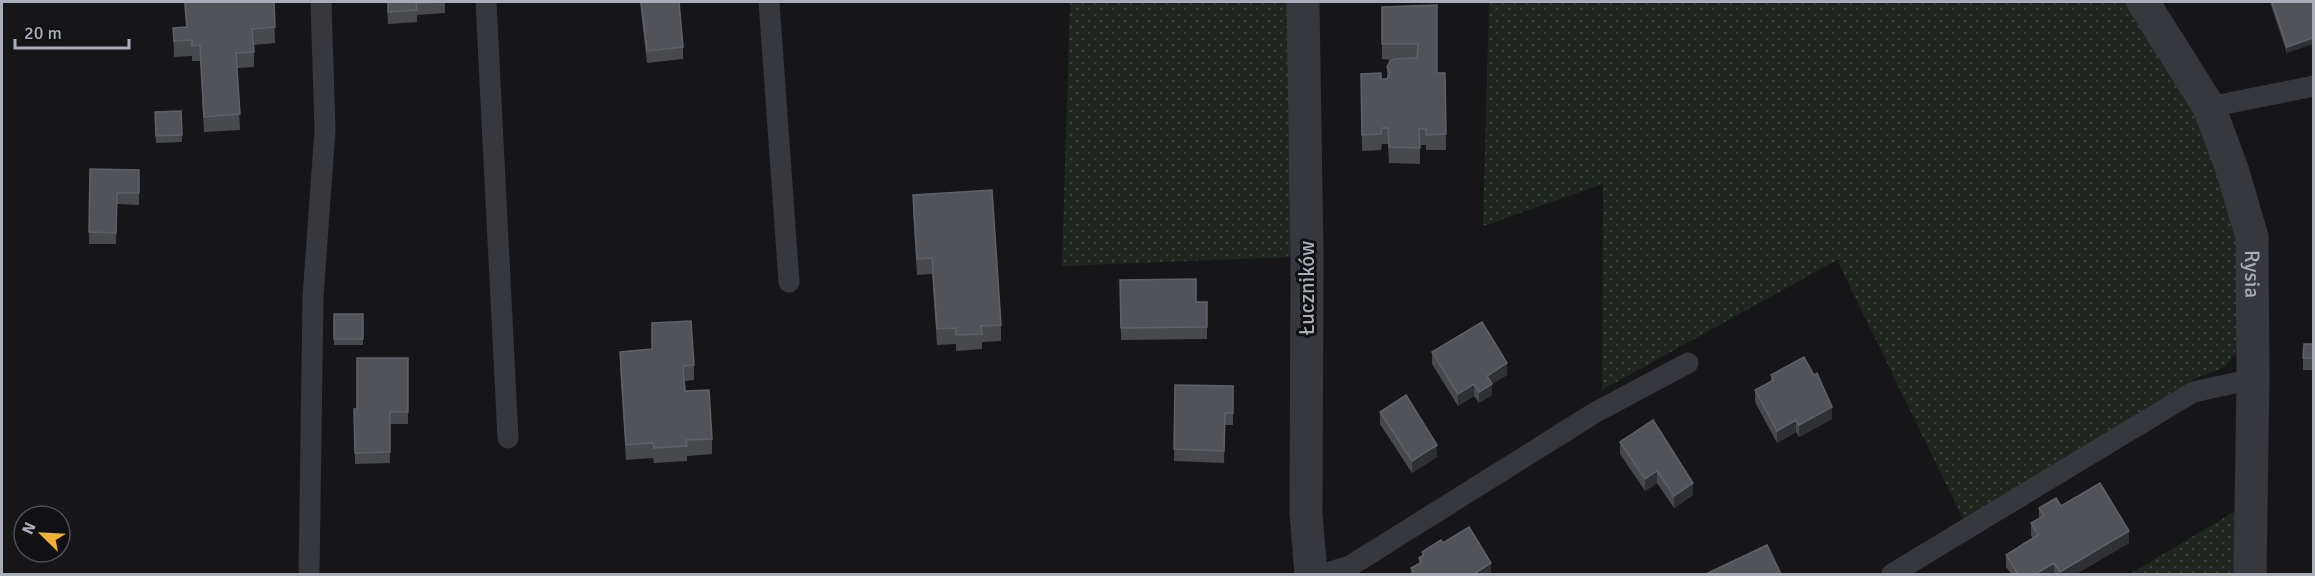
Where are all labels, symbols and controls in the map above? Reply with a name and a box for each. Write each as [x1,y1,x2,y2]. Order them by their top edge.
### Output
scale bar [15,12,129,50]
text: 20 m [24,22,62,44]
street label: Łuczników [1294,241,1320,335]
street label: Rysia [2239,250,2265,298]
north arrow [12,504,72,564]
text: N [18,519,41,537]

